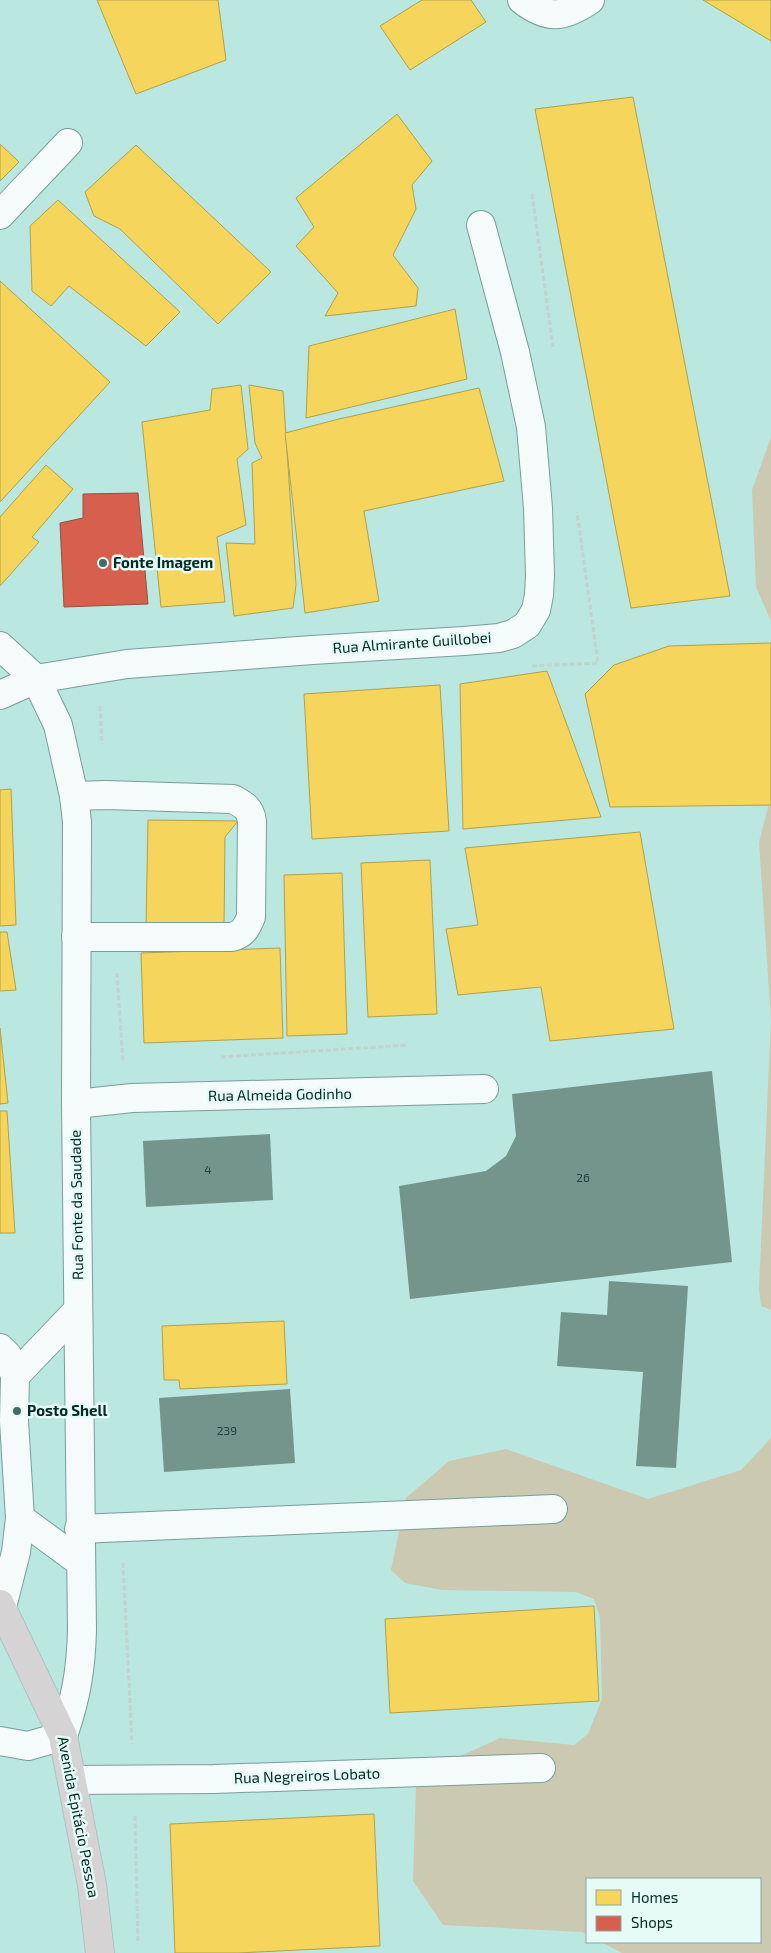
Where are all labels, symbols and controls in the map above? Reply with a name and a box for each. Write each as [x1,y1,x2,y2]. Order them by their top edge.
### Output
place label: Fonte Imagem [113,553,213,571]
marker: Fonte Imagem [97,557,109,569]
street label: Rua Almirante Guillobei [332,627,492,657]
street label: Rua Almeida Godinho [208,1084,352,1104]
street label: Rua Fonte da Saudade [66,1130,86,1280]
house number: 4 [204,1162,212,1176]
house number: 26 [576,1170,590,1184]
place label: Posto Shell [27,1401,107,1419]
marker: Posto Shell [11,1405,23,1417]
house number: 239 [217,1423,237,1437]
street label: Avenida Epitácio Pessoa [54,1735,103,1899]
street label: Rua Negreiros Lobato [233,1763,381,1787]
legend [586,1878,761,1943]
text: Homes [631,1888,678,1906]
text: Shops [631,1913,673,1931]

